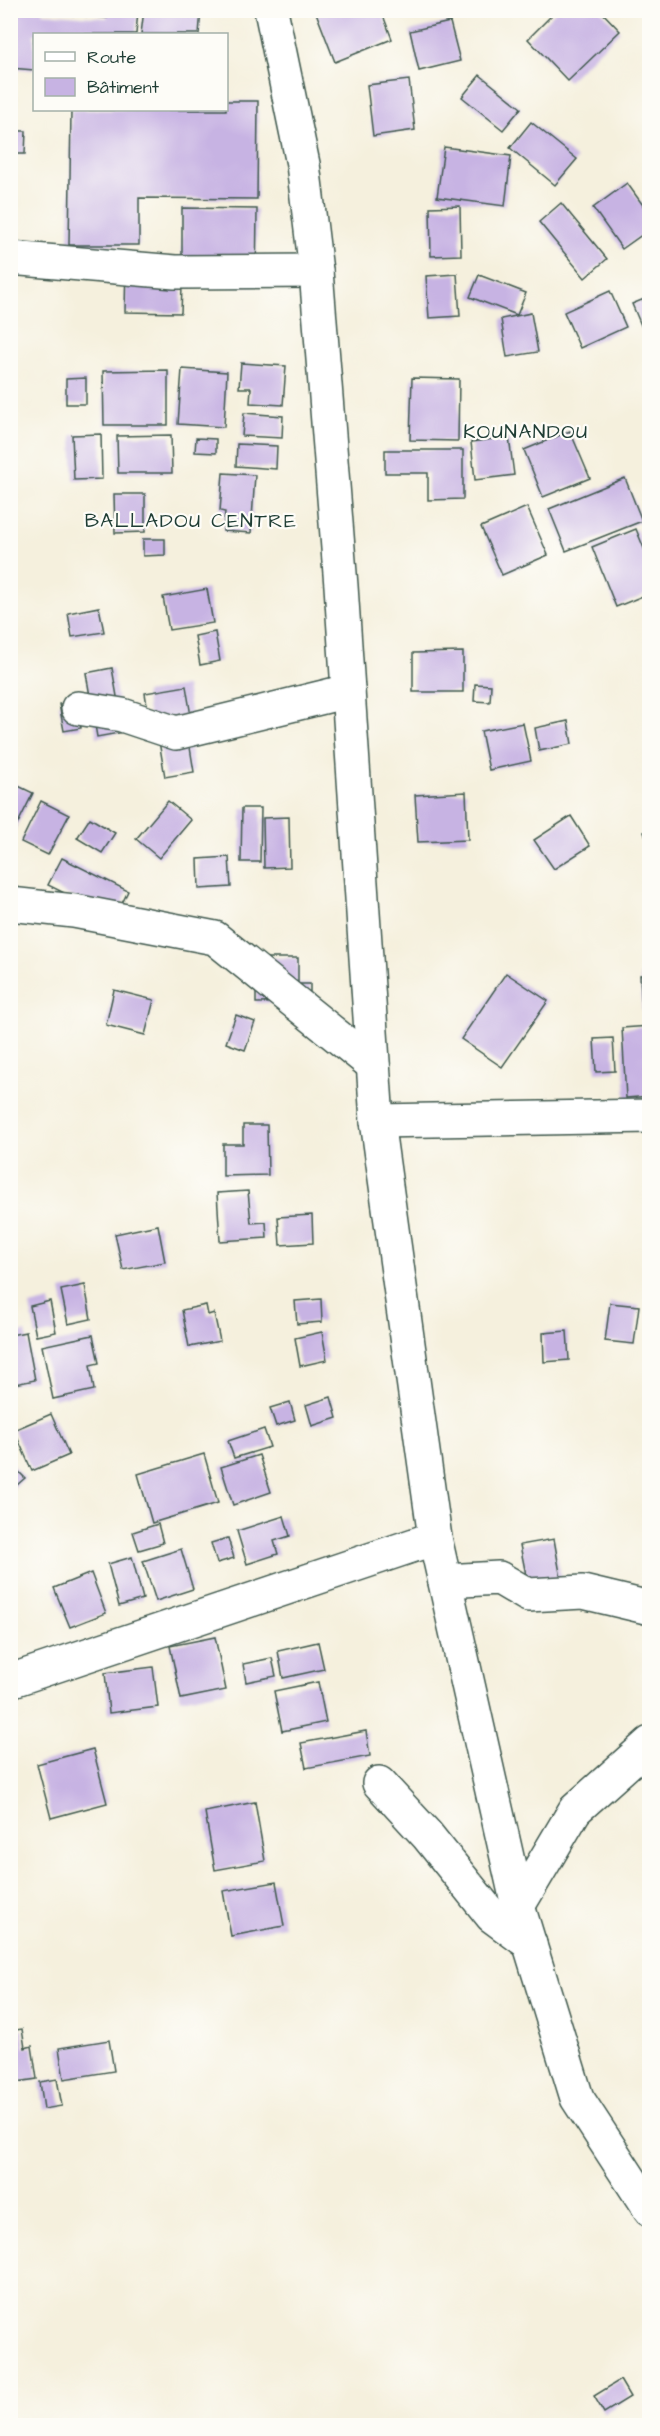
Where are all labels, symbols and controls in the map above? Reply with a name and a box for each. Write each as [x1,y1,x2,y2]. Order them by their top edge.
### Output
legend [33,33,228,111]
text: Route [87,45,136,70]
text: Bâtiment [87,75,160,100]
district label: KOUNANDOU [463,418,589,446]
district label: BALLADOU CENTRE [85,507,297,535]

